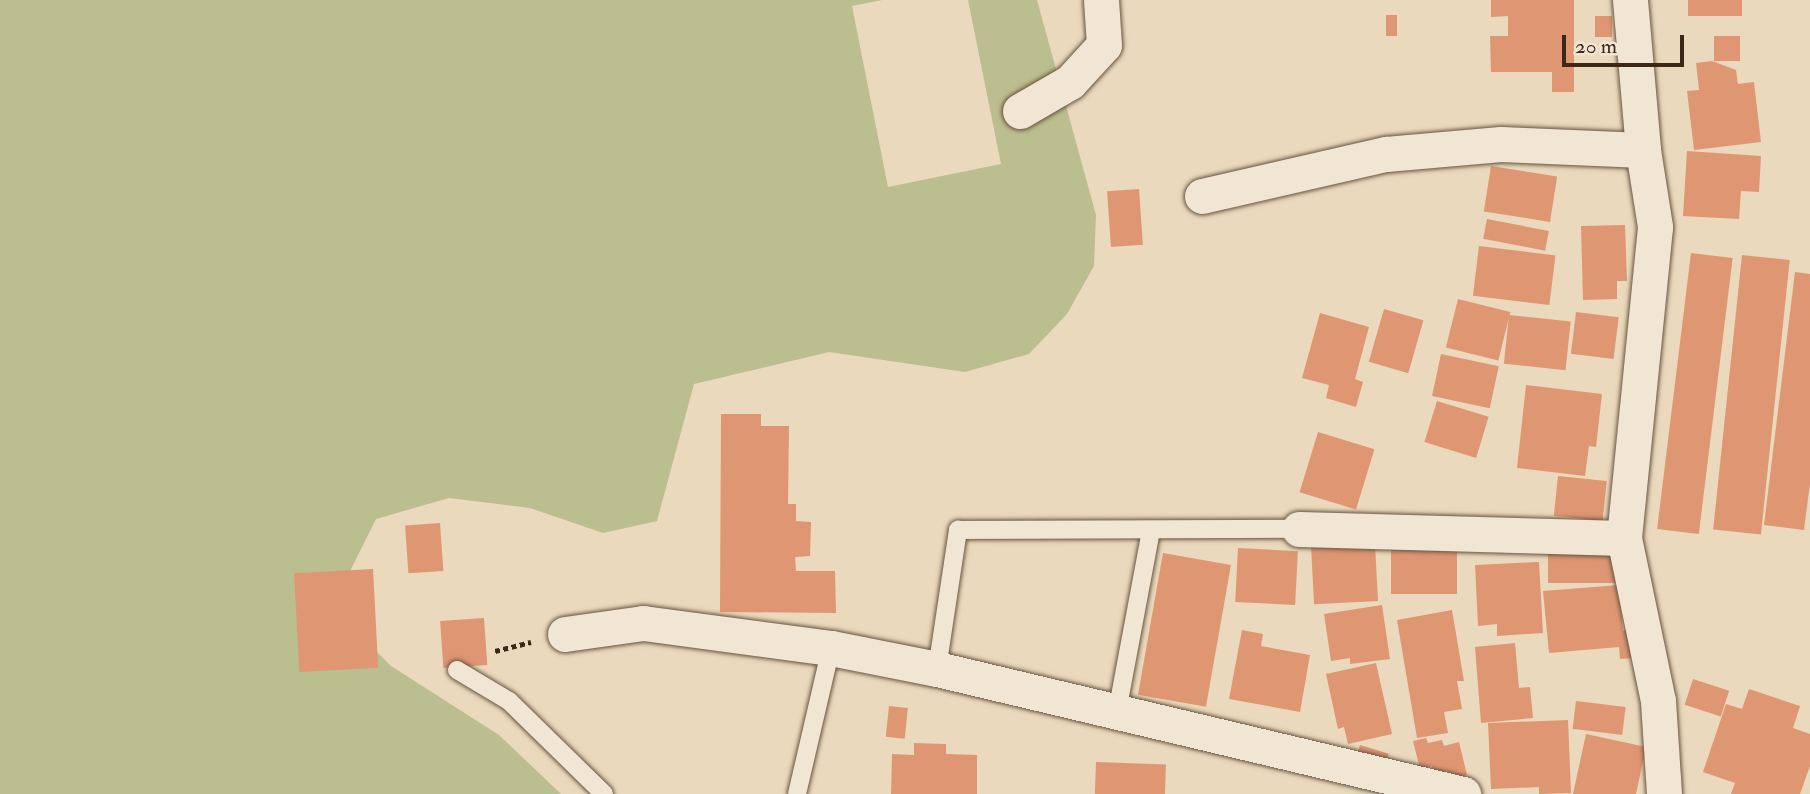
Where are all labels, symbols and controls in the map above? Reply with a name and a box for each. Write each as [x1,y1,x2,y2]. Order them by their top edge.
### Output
scale bar [1565,21,1688,65]
text: 20 m [1575,33,1617,60]

